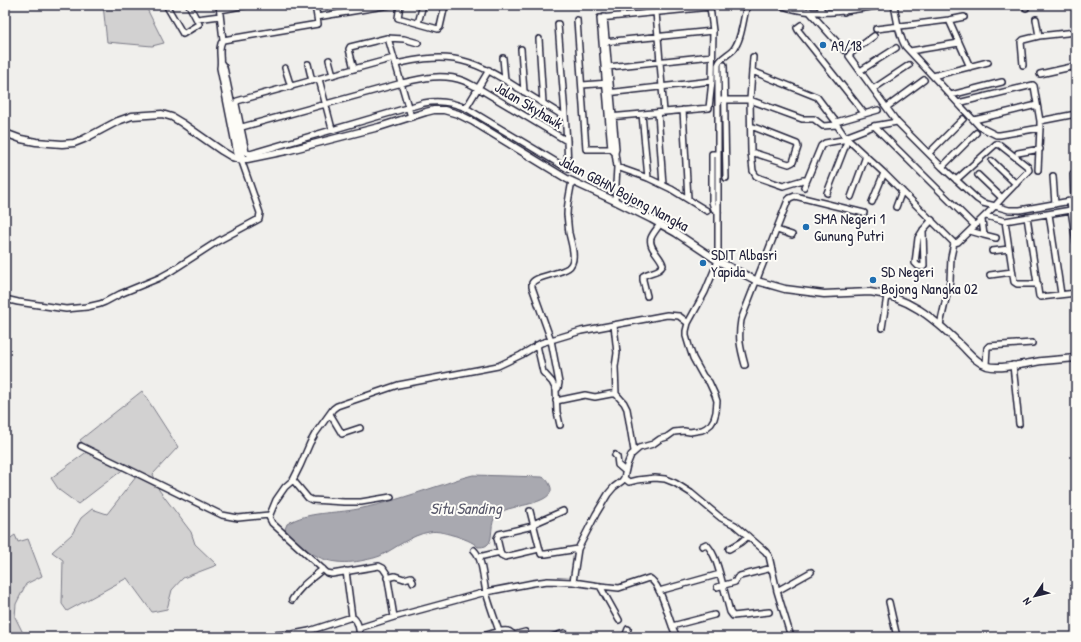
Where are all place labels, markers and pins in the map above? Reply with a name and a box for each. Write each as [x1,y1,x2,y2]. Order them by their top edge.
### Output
place label: A9/18 [831,35,862,56]
marker: A9/18 [818,40,828,50]
place label: SMA Negeri 1 Gunung Putri [814,208,885,246]
marker: SMA Negeri 1 Gunung Putri [801,222,811,232]
place label: SDIT Albasri Yapida [711,244,777,282]
marker: SDIT Albasri Yapida [698,258,708,268]
place label: SD Negeri Bojong Nangka 02 [881,261,978,299]
marker: SD Negeri Bojong Nangka 02 [868,275,878,285]

